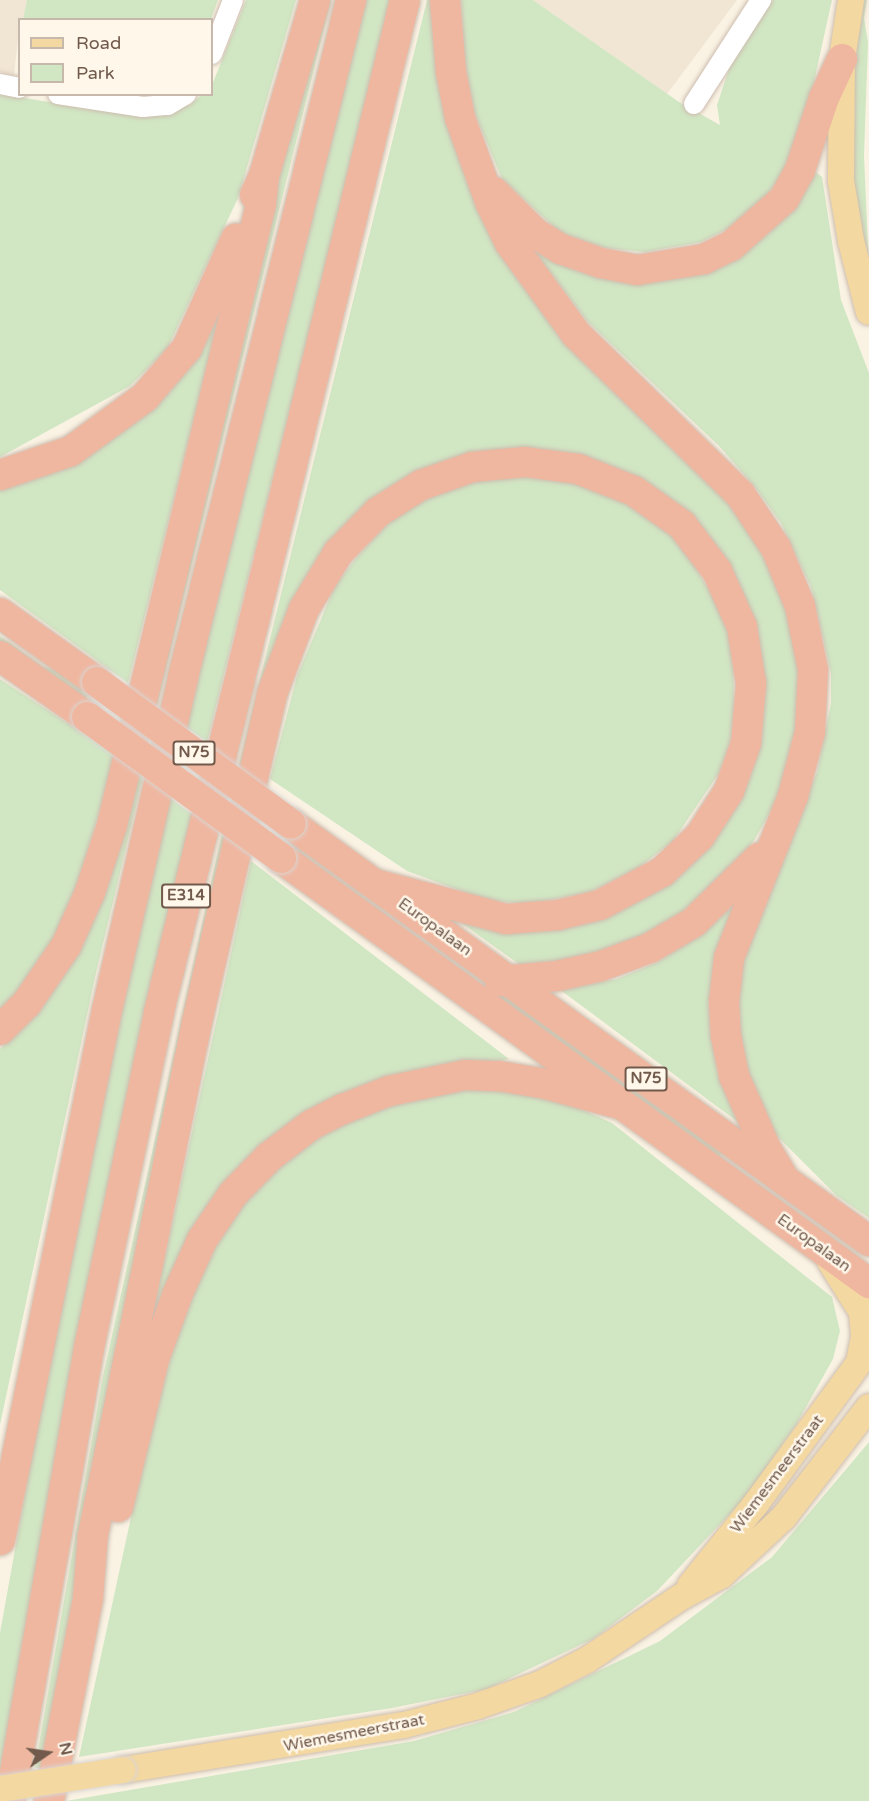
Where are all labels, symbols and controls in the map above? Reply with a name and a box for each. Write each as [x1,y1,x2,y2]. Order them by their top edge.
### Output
legend [18,18,213,96]
text: Road [76,32,121,54]
text: Park [76,62,114,84]
road number: N75 [172,741,216,765]
road number: E314 [160,884,212,908]
street label: Europalaan [395,894,475,960]
road number: N75 [624,1067,668,1091]
street label: Europalaan [774,1210,854,1276]
street label: Wiemesmeerstraat [726,1411,828,1537]
street label: Wiemesmeerstraat [282,1710,426,1756]
north arrow [18,1723,78,1783]
text: N [54,1740,77,1757]

